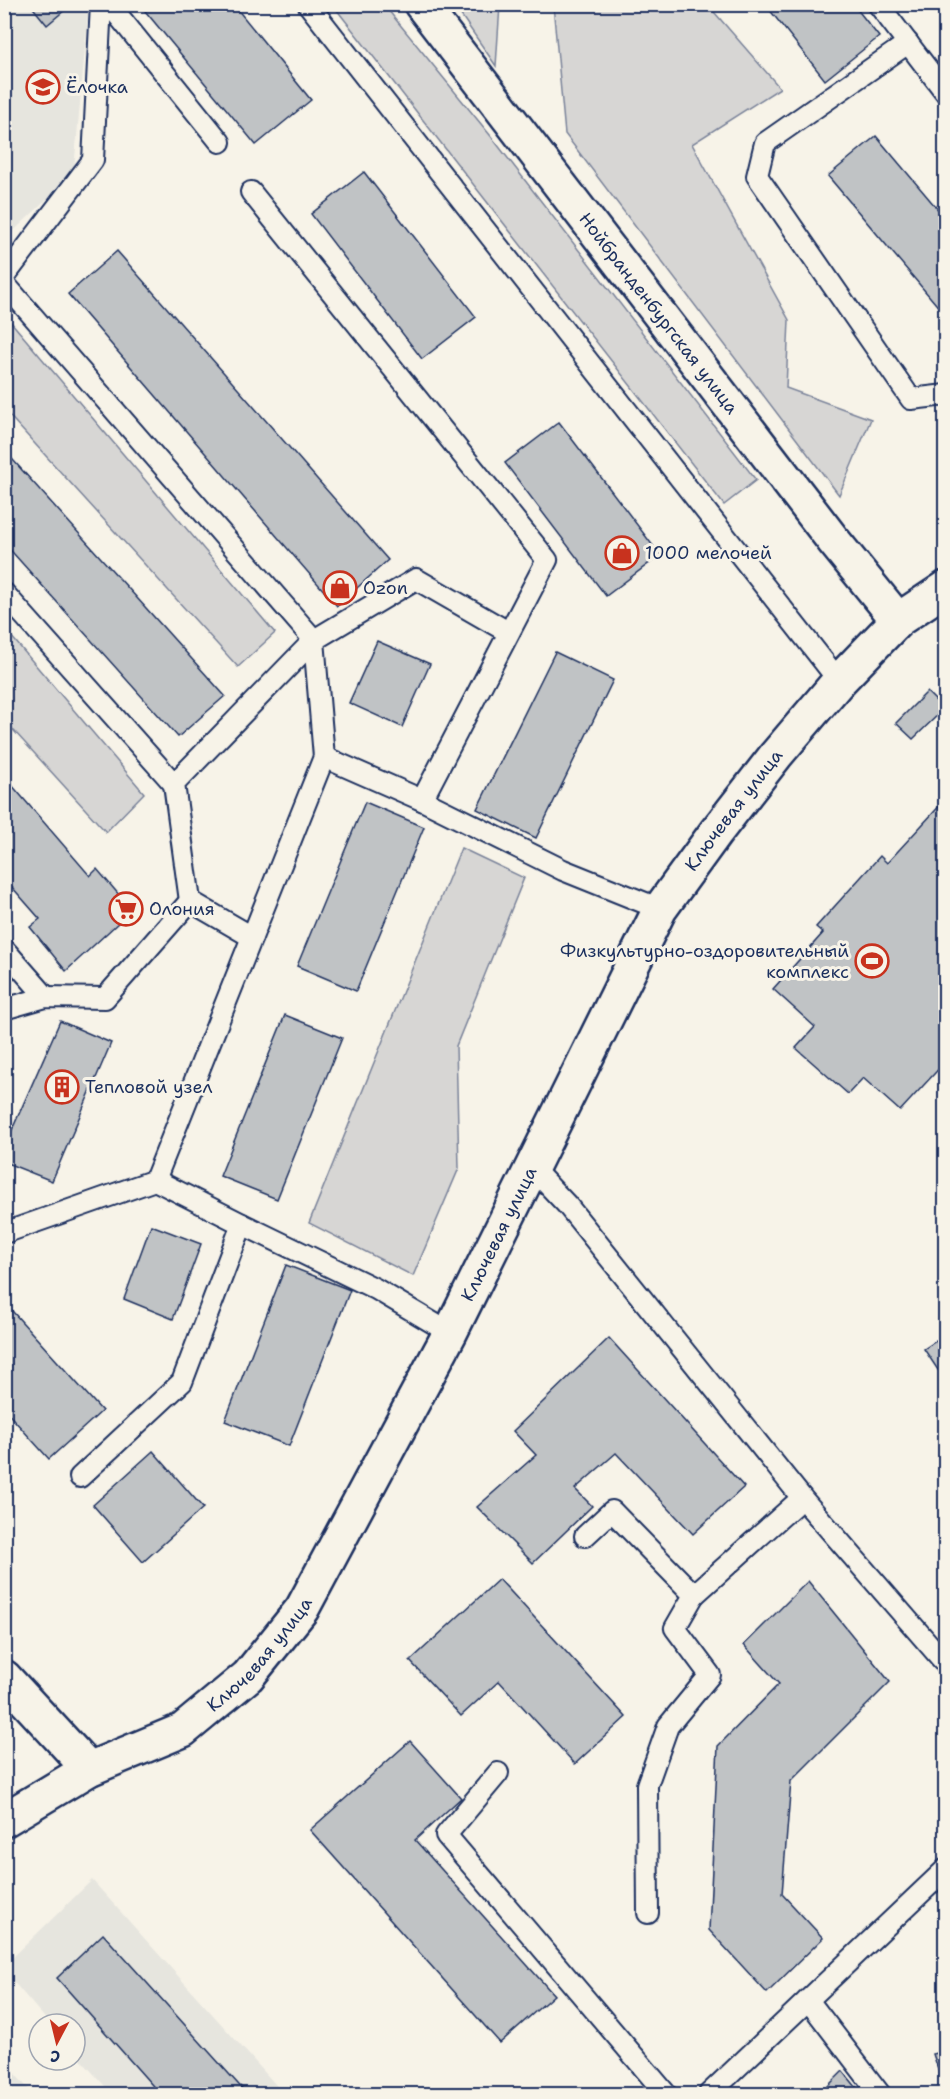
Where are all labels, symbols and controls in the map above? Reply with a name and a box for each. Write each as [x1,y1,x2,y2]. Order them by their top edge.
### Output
school or university icon: Ёлочка [25,69,61,105]
place label: Ёлочка [66,75,128,99]
street label: Нойбранденбургская улица [573,207,744,419]
shop icon: 1000 мелочей [604,535,640,571]
place label: 1000 мелочей [645,541,772,565]
shop icon: Ozon [322,570,358,606]
place label: Ozon [363,576,408,600]
street label: Ключевая улица [679,744,788,876]
supermarket icon: Олония [108,891,144,927]
place label: Олония [149,897,215,921]
place label: Физкультурно-оздоровительный комплекс [560,939,849,984]
sports icon: Физкультурно-оздоровительный комплекс [854,943,890,979]
building icon: Тепловой узел [44,1069,80,1105]
place label: Тепловой узел [85,1075,213,1099]
street label: Ключевая улица [455,1163,542,1306]
street label: Ключевая улица [202,1593,318,1717]
north arrow [27,2012,87,2072]
text: С [49,2045,61,2067]

